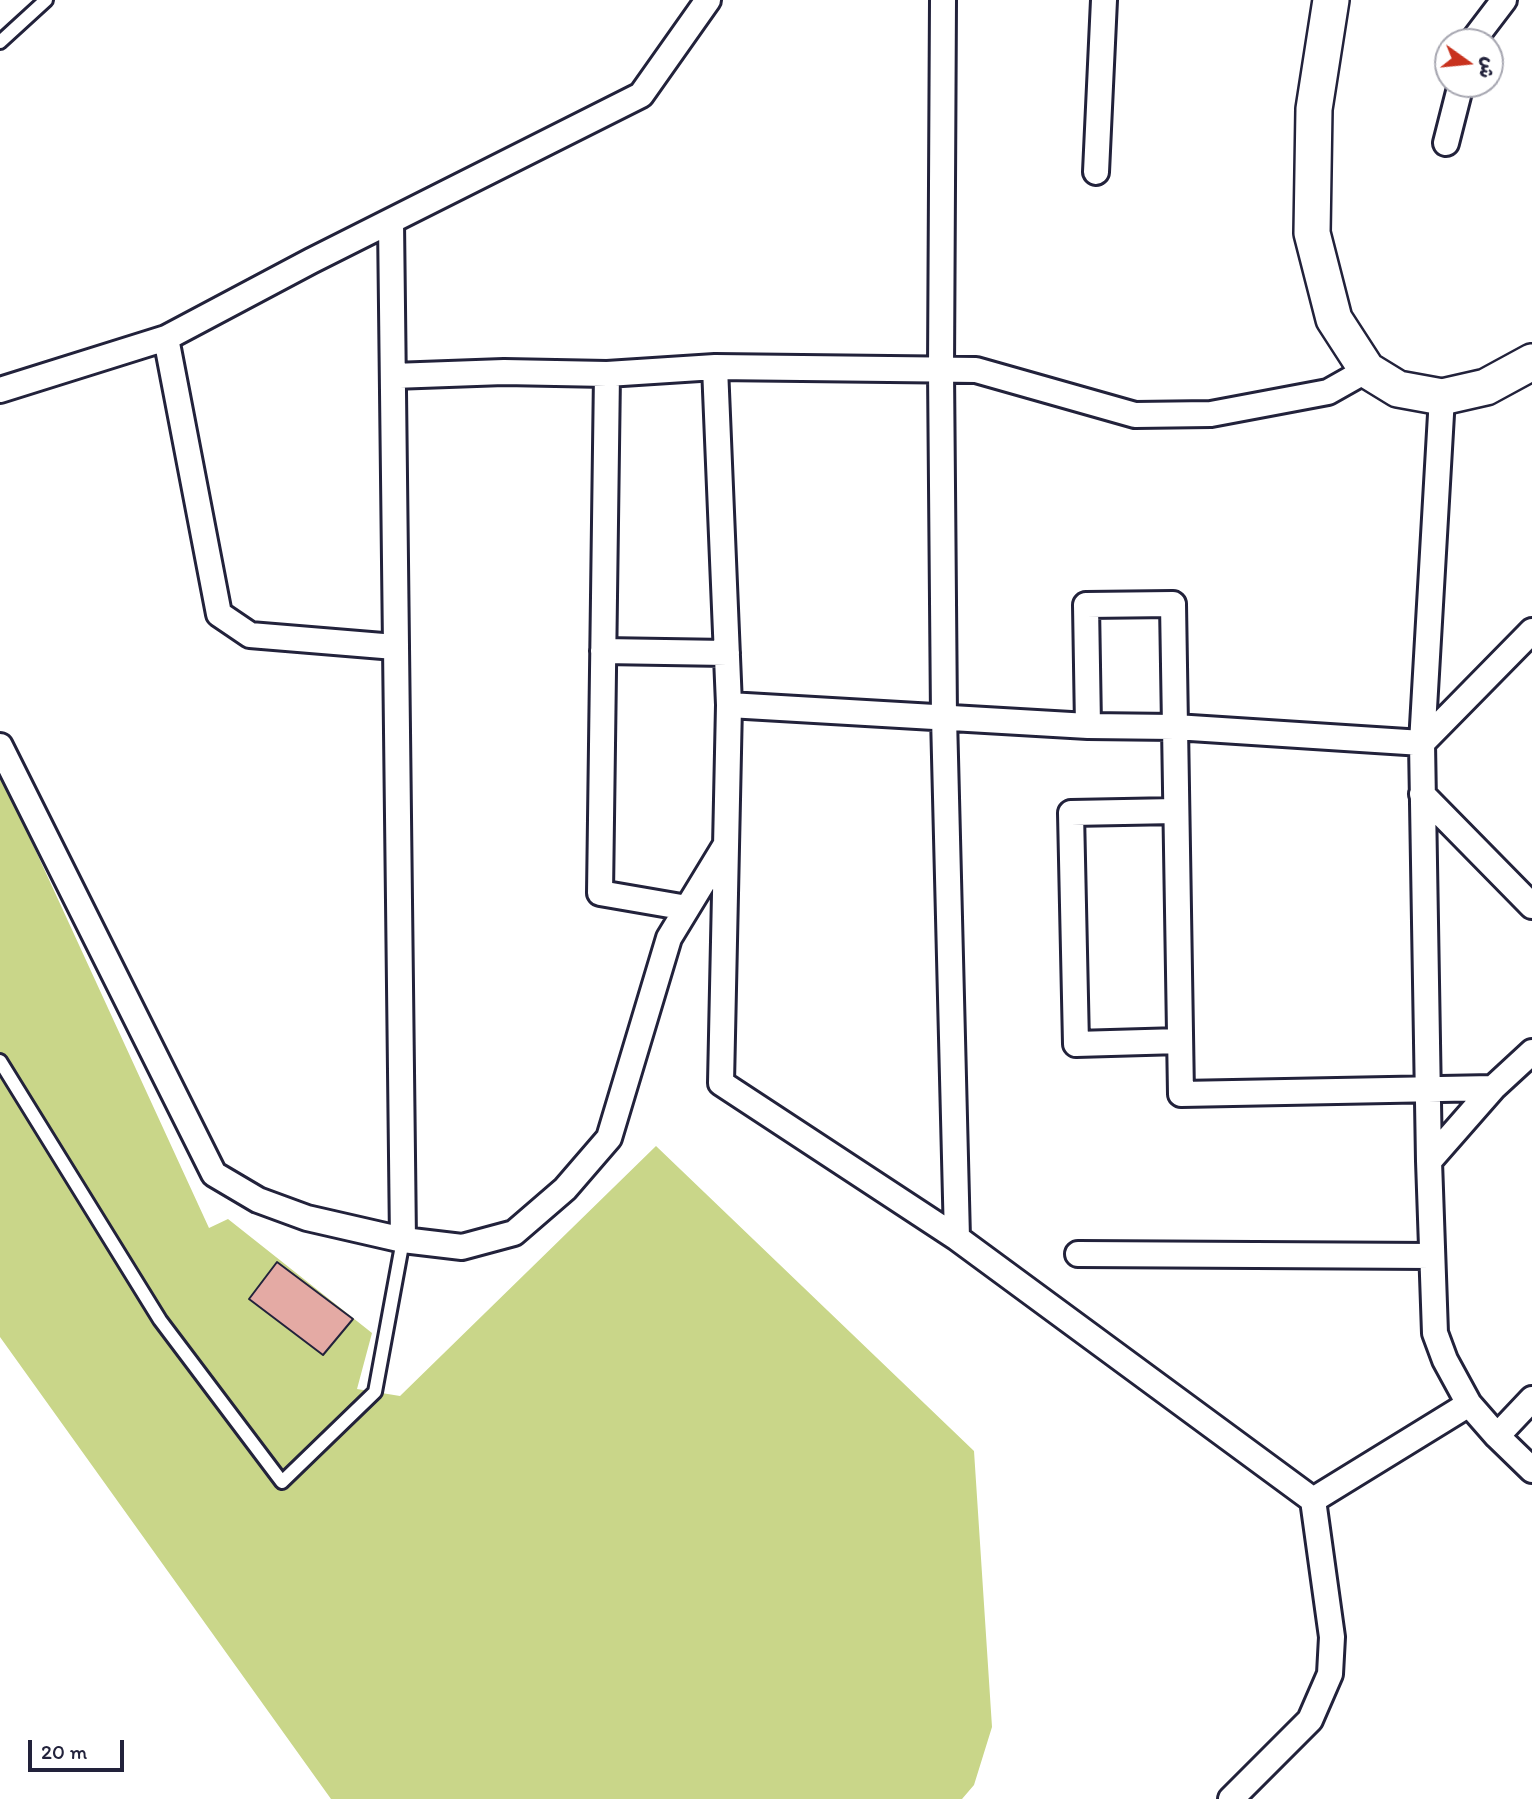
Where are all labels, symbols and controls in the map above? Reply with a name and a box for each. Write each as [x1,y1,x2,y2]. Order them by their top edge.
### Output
north arrow [1434,28,1504,98]
text: ش [1474,55,1502,81]
scale bar [32,1726,128,1770]
text: 20 m [41,1739,87,1764]

